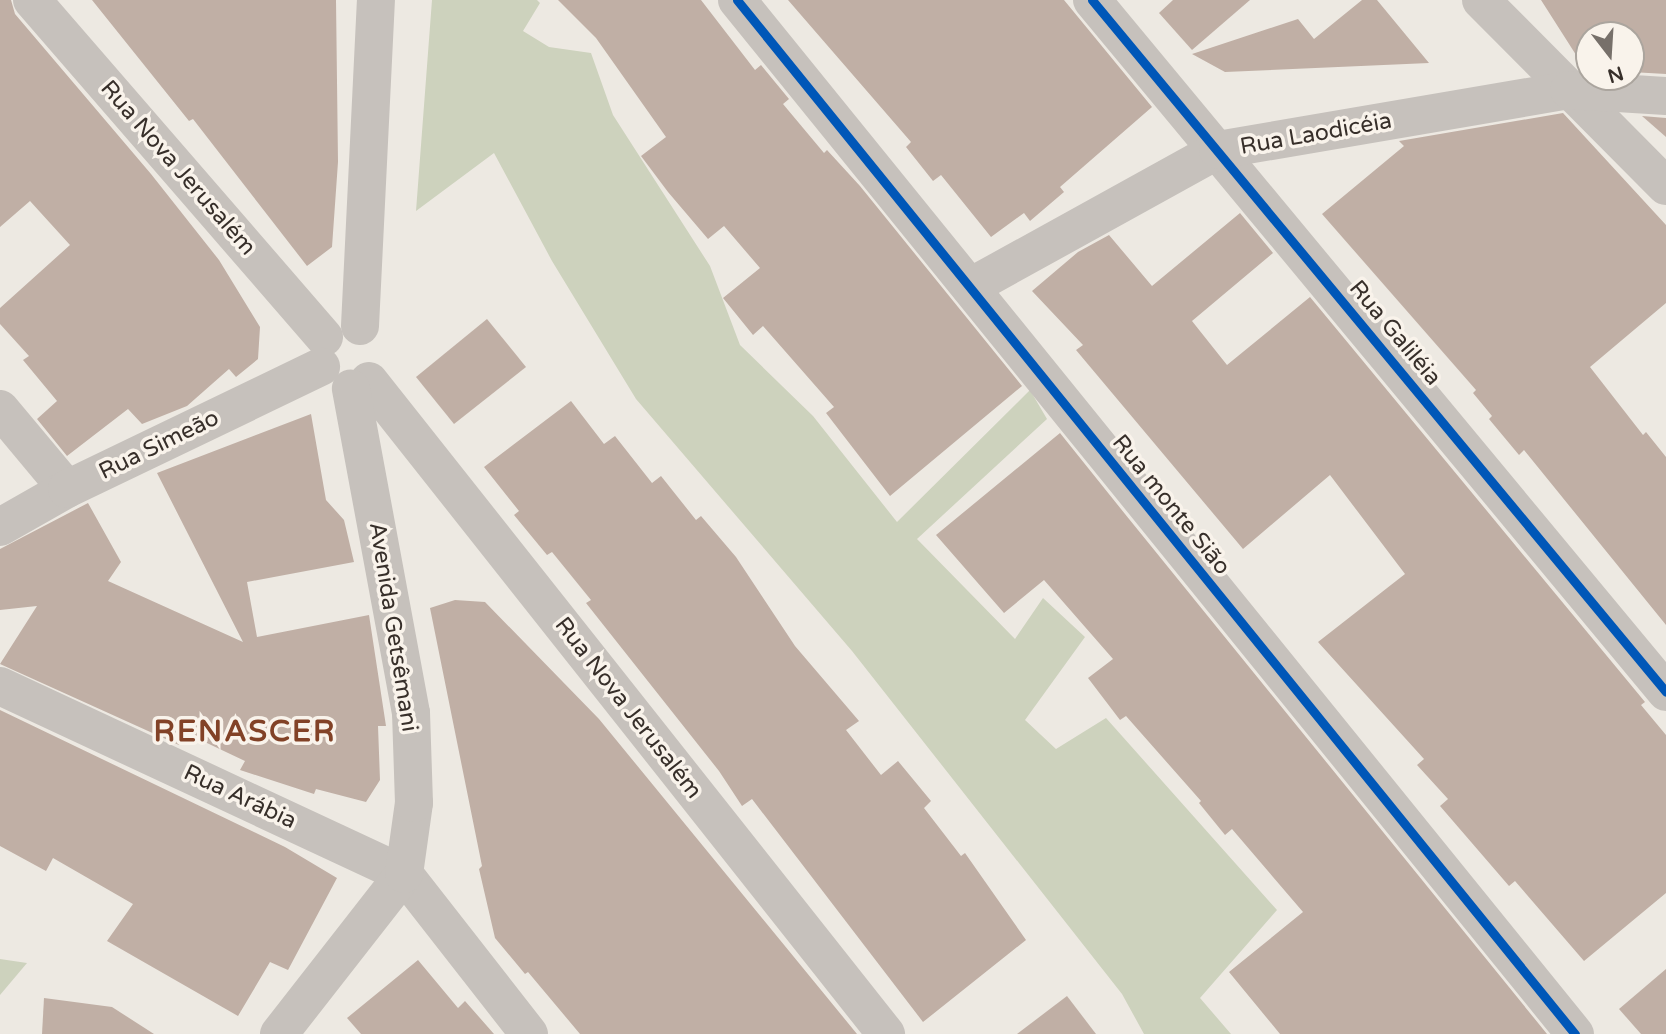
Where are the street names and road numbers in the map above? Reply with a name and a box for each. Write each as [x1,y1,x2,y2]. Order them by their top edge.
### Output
street label: Rua Nova Jerusalém [95,75,261,261]
street label: Rua Laodicéia [1238,107,1394,161]
street label: Rua Galiléia [1343,275,1447,391]
street label: Rua Simeão [95,404,223,486]
street label: Rua monte Sião [1106,429,1236,581]
street label: Avenida Getsêmani [363,520,423,734]
street label: Rua Nova Jerusalém [549,612,707,804]
street label: Rua Arábia [179,759,301,835]

